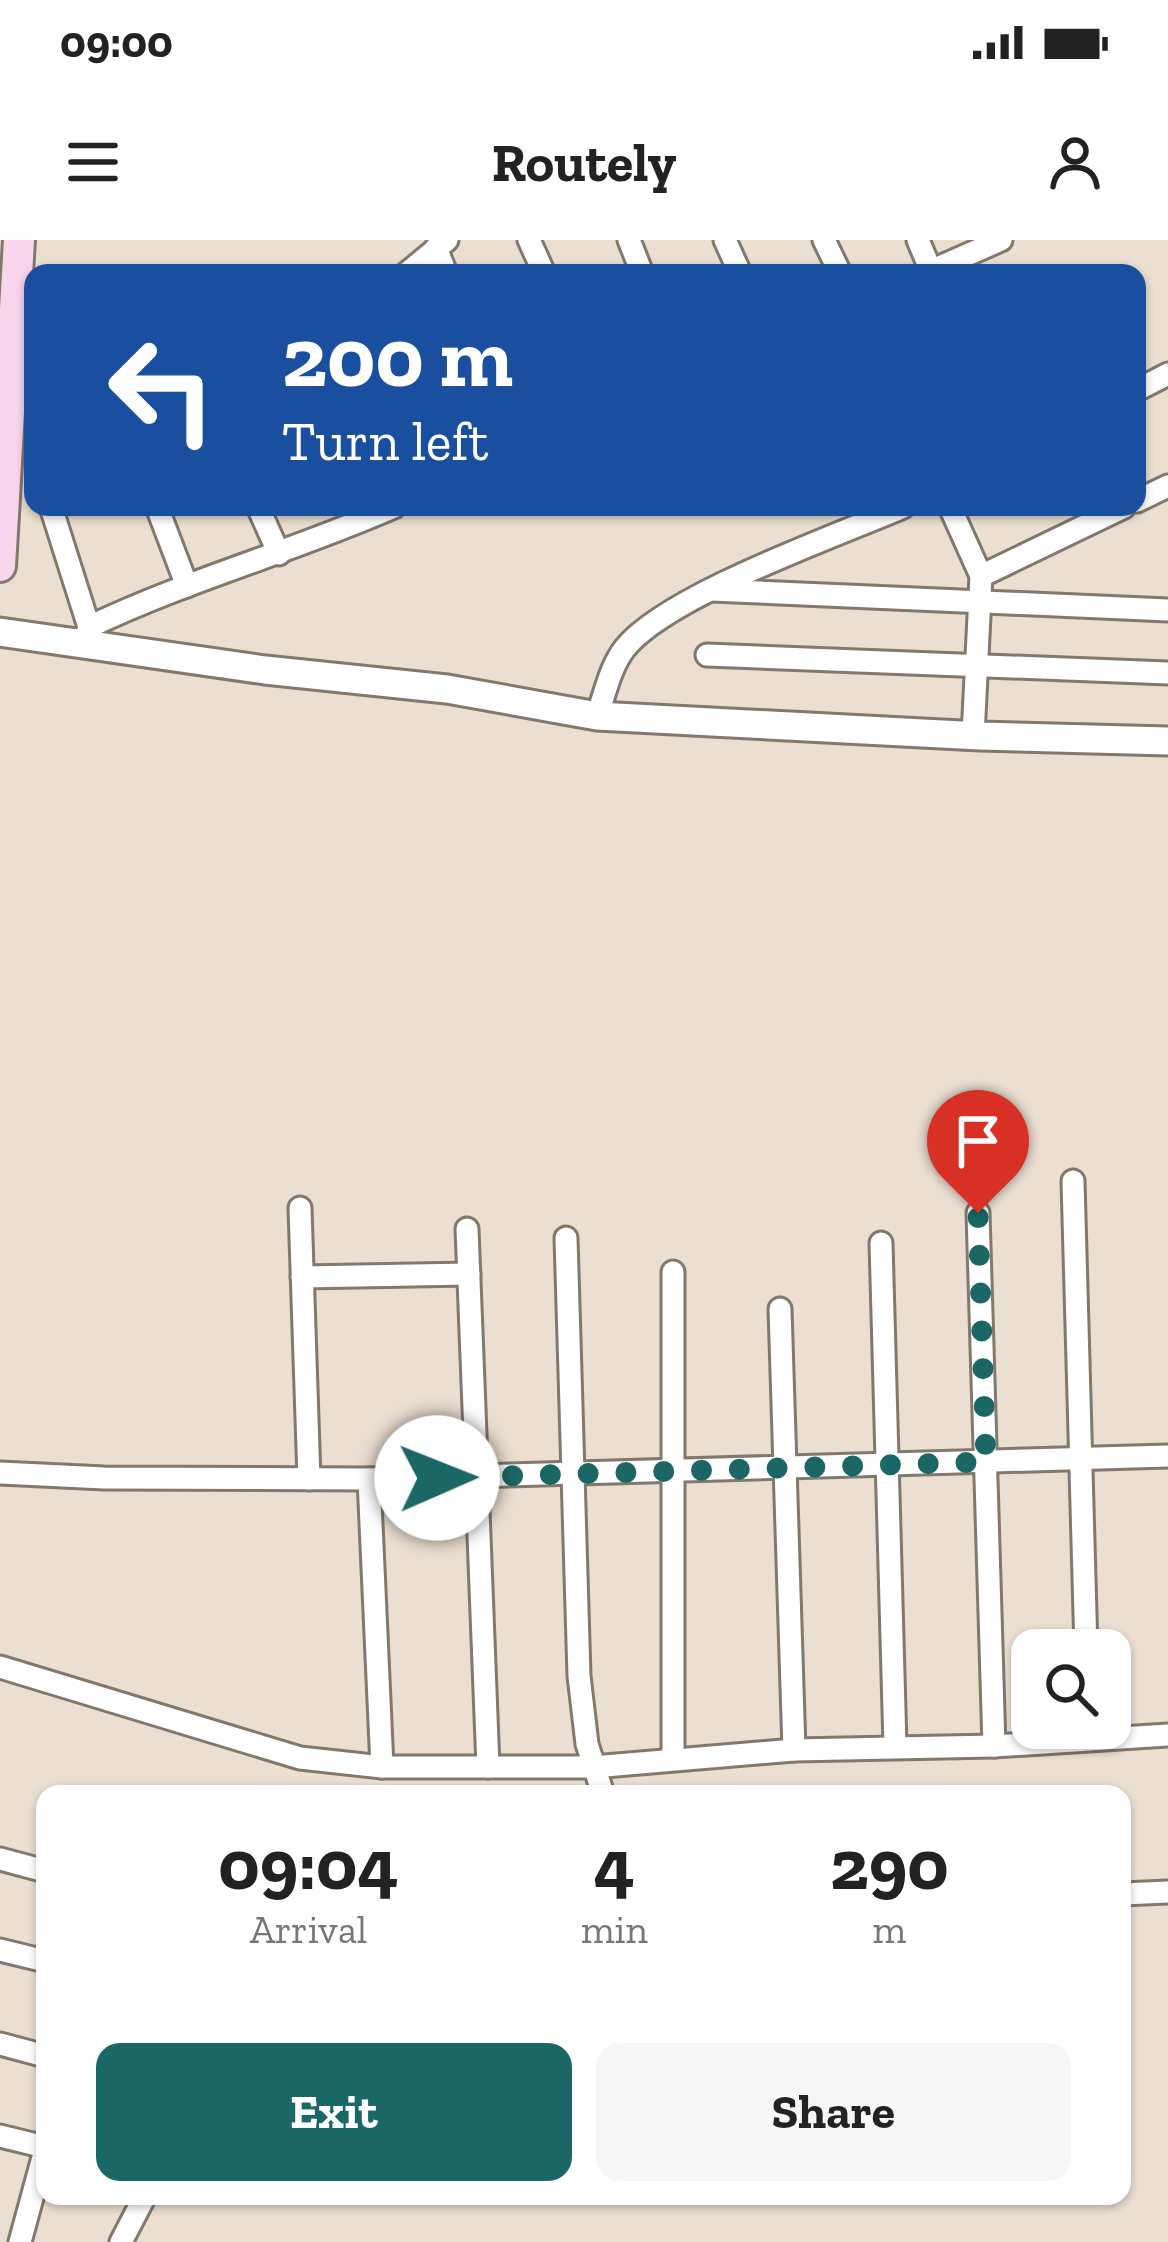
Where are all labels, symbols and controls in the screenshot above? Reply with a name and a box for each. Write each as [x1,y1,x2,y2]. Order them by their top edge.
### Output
text: 09:00 [60,15,173,69]
icon: menu [60,129,126,195]
icon: person [1042,129,1108,195]
text: Routely [492,130,676,195]
text: 200 m [282,307,513,408]
icon: left [84,312,240,468]
text: Turn left [282,409,489,474]
pin [927,1090,1029,1213]
icon: arrive [945,1108,1011,1174]
position arrow [374,1415,500,1541]
map controls [1011,1629,1131,1749]
button: search [1011,1629,1131,1749]
text: 09:04 [218,1821,399,1907]
text: 4 [594,1821,635,1907]
text: 290 [830,1821,949,1907]
text: Arrival [250,1906,367,1953]
text: min [581,1906,648,1953]
text: m [873,1906,906,1953]
button: Exit [96,2043,572,2181]
button: Share [596,2043,1071,2181]

